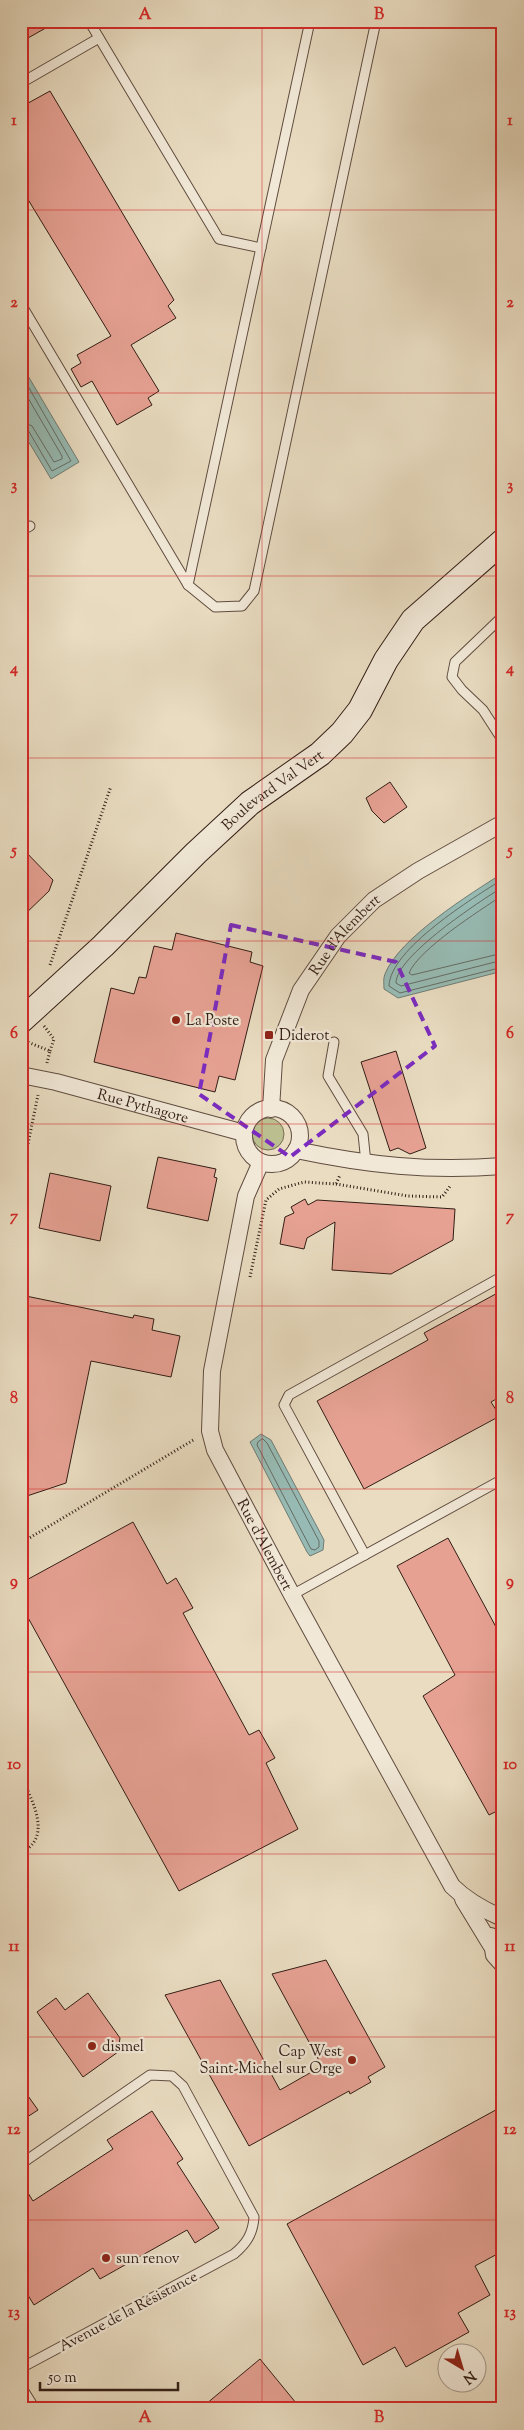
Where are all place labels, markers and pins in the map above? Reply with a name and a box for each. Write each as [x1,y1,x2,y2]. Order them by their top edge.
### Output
place label: La Poste [186,1011,239,1032]
marker: La Poste [170,1014,182,1026]
place label: Diderot [279,1026,329,1047]
marker: Diderot [263,1029,275,1041]
place label: dismel [102,2037,144,2058]
marker: dismel [86,2040,98,2052]
place label: Cap West Saint-Michel sur Orge [200,2042,342,2080]
marker: Cap West Saint-Michel sur Orge [346,2054,358,2066]
place label: sun renov [116,2249,180,2270]
marker: sun renov [100,2252,112,2264]

